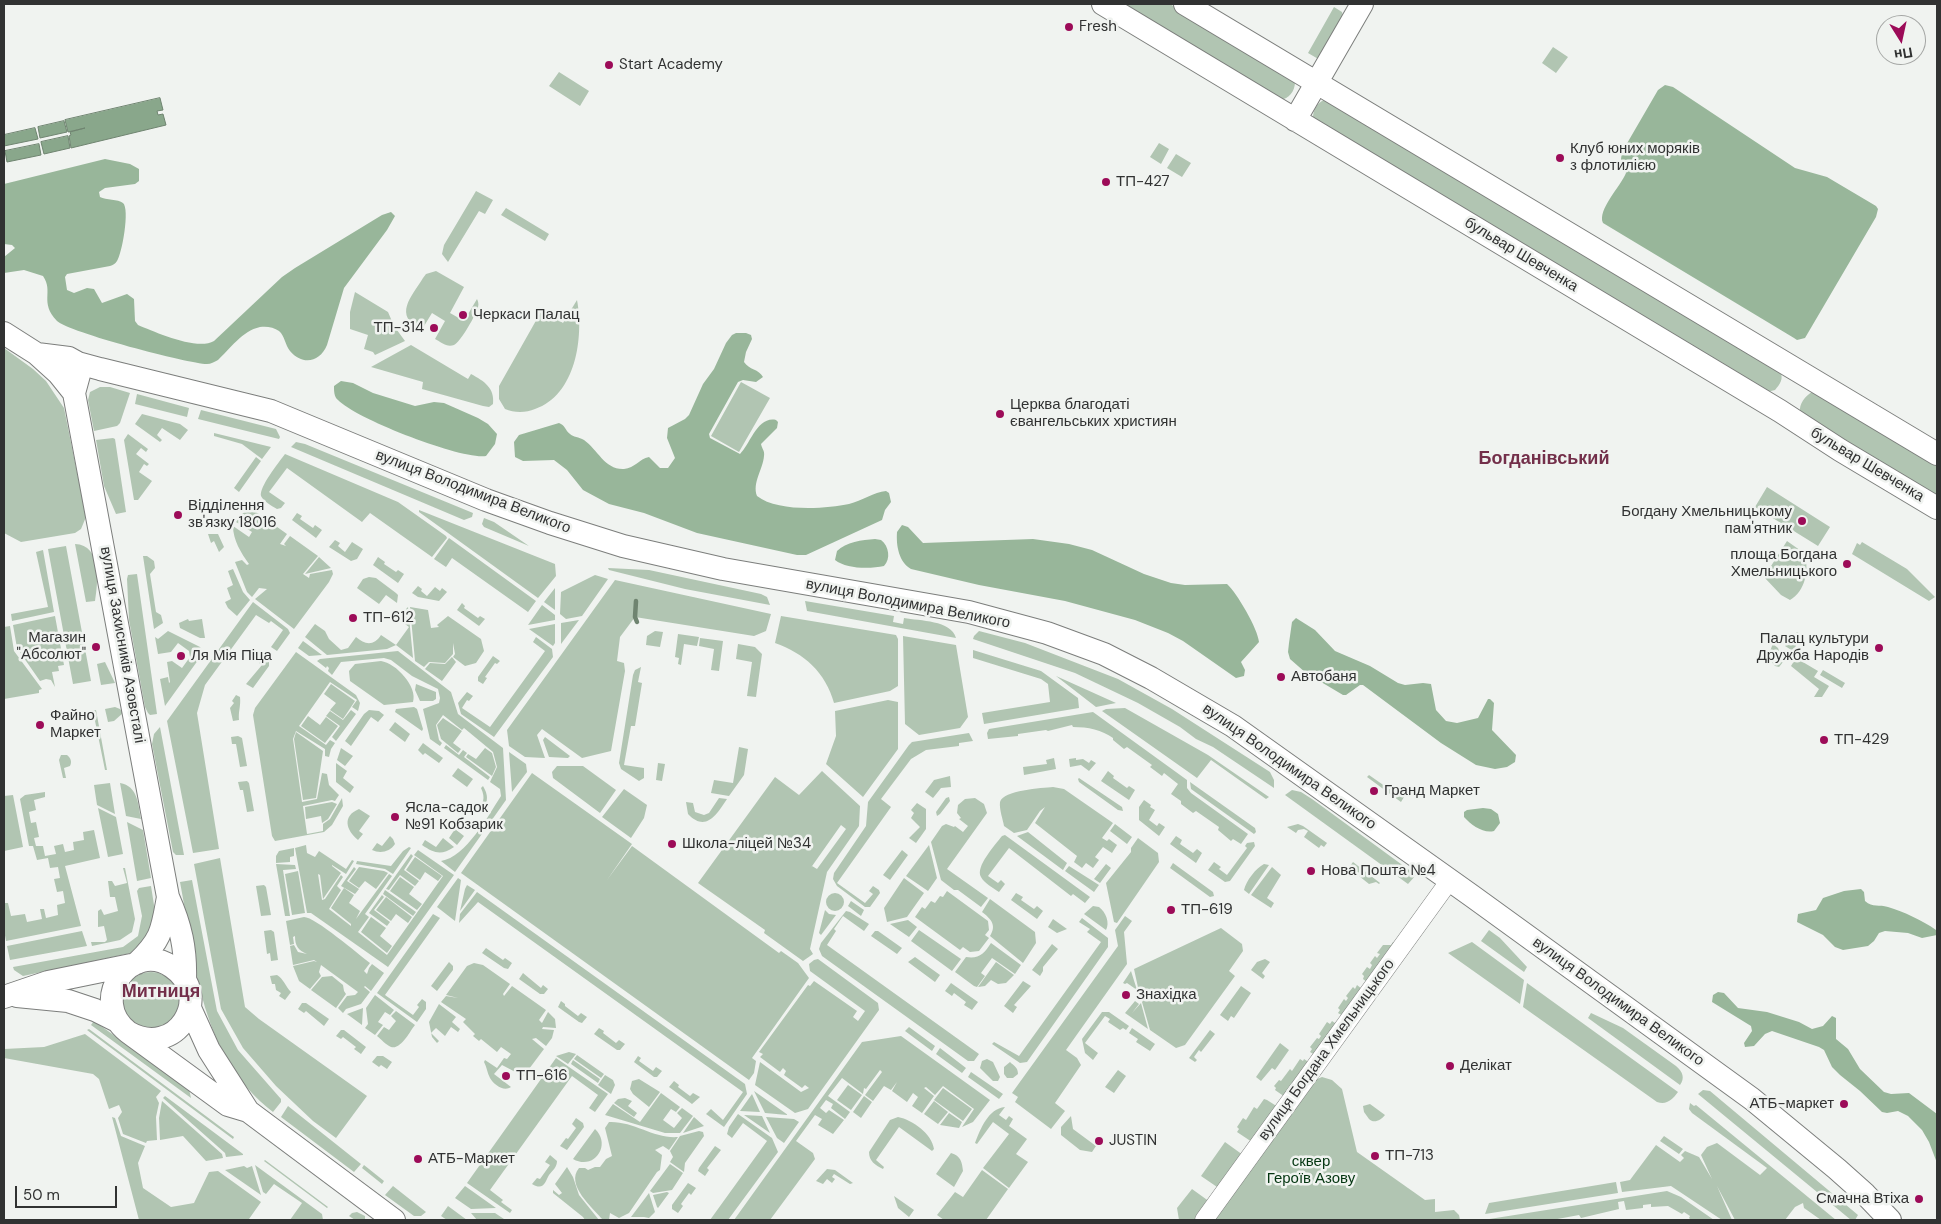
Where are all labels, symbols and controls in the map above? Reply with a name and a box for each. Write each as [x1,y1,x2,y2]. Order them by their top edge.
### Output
north arrow [1876,15,1926,65]
place label: Fresh [1079,18,1117,36]
marker: Fresh [1063,21,1075,33]
text: Пн [1893,43,1914,64]
place label: Start Academy [619,56,723,74]
marker: Start Academy [603,59,615,71]
place label: Клуб юних моряків з флотилією [1570,140,1700,175]
marker: Клуб юних моряків з флотилією [1554,152,1566,164]
place label: ТП-427 [1116,173,1170,191]
marker: ТП-427 [1100,176,1112,188]
street label: бульвар Шевченка [1461,214,1581,296]
place label: Черкаси Палац [473,306,580,324]
marker: Черкаси Палац [457,309,469,321]
place label: ТП-314 [374,319,424,337]
marker: ТП-314 [428,322,440,334]
place label: Церква благодаті євангельських християн [1010,396,1177,431]
marker: Церква благодаті євангельських християн [994,408,1006,420]
street label: бульвар Шевченка [1807,424,1927,506]
street label: вулиця Володимира Великого [373,446,573,538]
district label: Богданівський [1479,448,1609,470]
place label: Вiддiлення зв'язку 18016 [188,497,277,532]
place label: Богдану Хмельницькому пам'ятник [1621,503,1792,538]
marker: Вiддiлення зв'язку 18016 [172,509,184,521]
marker: Богдану Хмельницькому пам'ятник [1796,515,1808,527]
street label: вулиця Захисників Азовсталі [96,545,148,745]
place label: площа Богдана Хмельницького [1730,546,1837,581]
marker: площа Богдана Хмельницького [1841,558,1853,570]
street label: вулиця Володимира Великого [804,575,1012,633]
place label: ТП-612 [363,609,414,627]
marker: ТП-612 [347,612,359,624]
place label: Магазин "Абсолют" [17,629,86,664]
place label: Палац культури Дружба Народів [1757,630,1869,665]
marker: Магазин "Абсолют" [90,641,102,653]
marker: Палац культури Дружба Народів [1873,642,1885,654]
place label: Ля Мія Піца [191,647,272,665]
marker: Ля Мія Піца [175,650,187,662]
place label: Автобаня [1291,668,1357,686]
marker: Автобаня [1275,671,1287,683]
street label: вулиця Володимира Великого [1199,700,1379,834]
place label: Файно Маркет [50,707,101,742]
marker: Файно Маркет [34,719,46,731]
place label: ТП-429 [1834,731,1889,749]
marker: ТП-429 [1818,734,1830,746]
place label: Гранд Маркет [1384,782,1480,800]
marker: Гранд Маркет [1368,785,1380,797]
place label: Ясла-садок №91 Кобзарик [405,799,503,834]
marker: Ясла-садок №91 Кобзарик [389,811,401,823]
place label: Школа-ліцей №34 [682,835,811,853]
marker: Школа-ліцей №34 [666,838,678,850]
place label: Нова Пошта №4 [1321,862,1436,880]
marker: Нова Пошта №4 [1305,865,1317,877]
place label: ТП-619 [1181,901,1233,919]
marker: ТП-619 [1165,904,1177,916]
street label: вулиця Володимира Великого [1529,934,1707,1070]
street label: вулиця Богдана Хмельницького [1255,956,1399,1144]
district label: Митниця [122,981,200,1003]
place label: Знахідка [1136,986,1197,1004]
marker: Знахідка [1120,989,1132,1001]
place label: Делікат [1460,1057,1512,1075]
marker: Делікат [1444,1060,1456,1072]
place label: ТП-616 [516,1067,568,1085]
marker: ТП-616 [500,1070,512,1082]
place label: АТБ-маркет [1750,1095,1834,1113]
marker: АТБ-маркет [1838,1098,1850,1110]
place label: JUSTIN [1109,1132,1157,1150]
marker: JUSTIN [1093,1135,1105,1147]
place label: ТП-713 [1385,1147,1434,1165]
place label: АТБ-Маркет [428,1150,515,1168]
marker: ТП-713 [1369,1150,1381,1162]
marker: АТБ-Маркет [412,1153,424,1165]
park label: сквер Героїв Азову [1267,1153,1355,1188]
scale bar [18,1176,120,1208]
text: 50 m [23,1185,60,1205]
place label: Смачна Втіха [1816,1190,1909,1208]
marker: Смачна Втіха [1913,1193,1925,1205]

